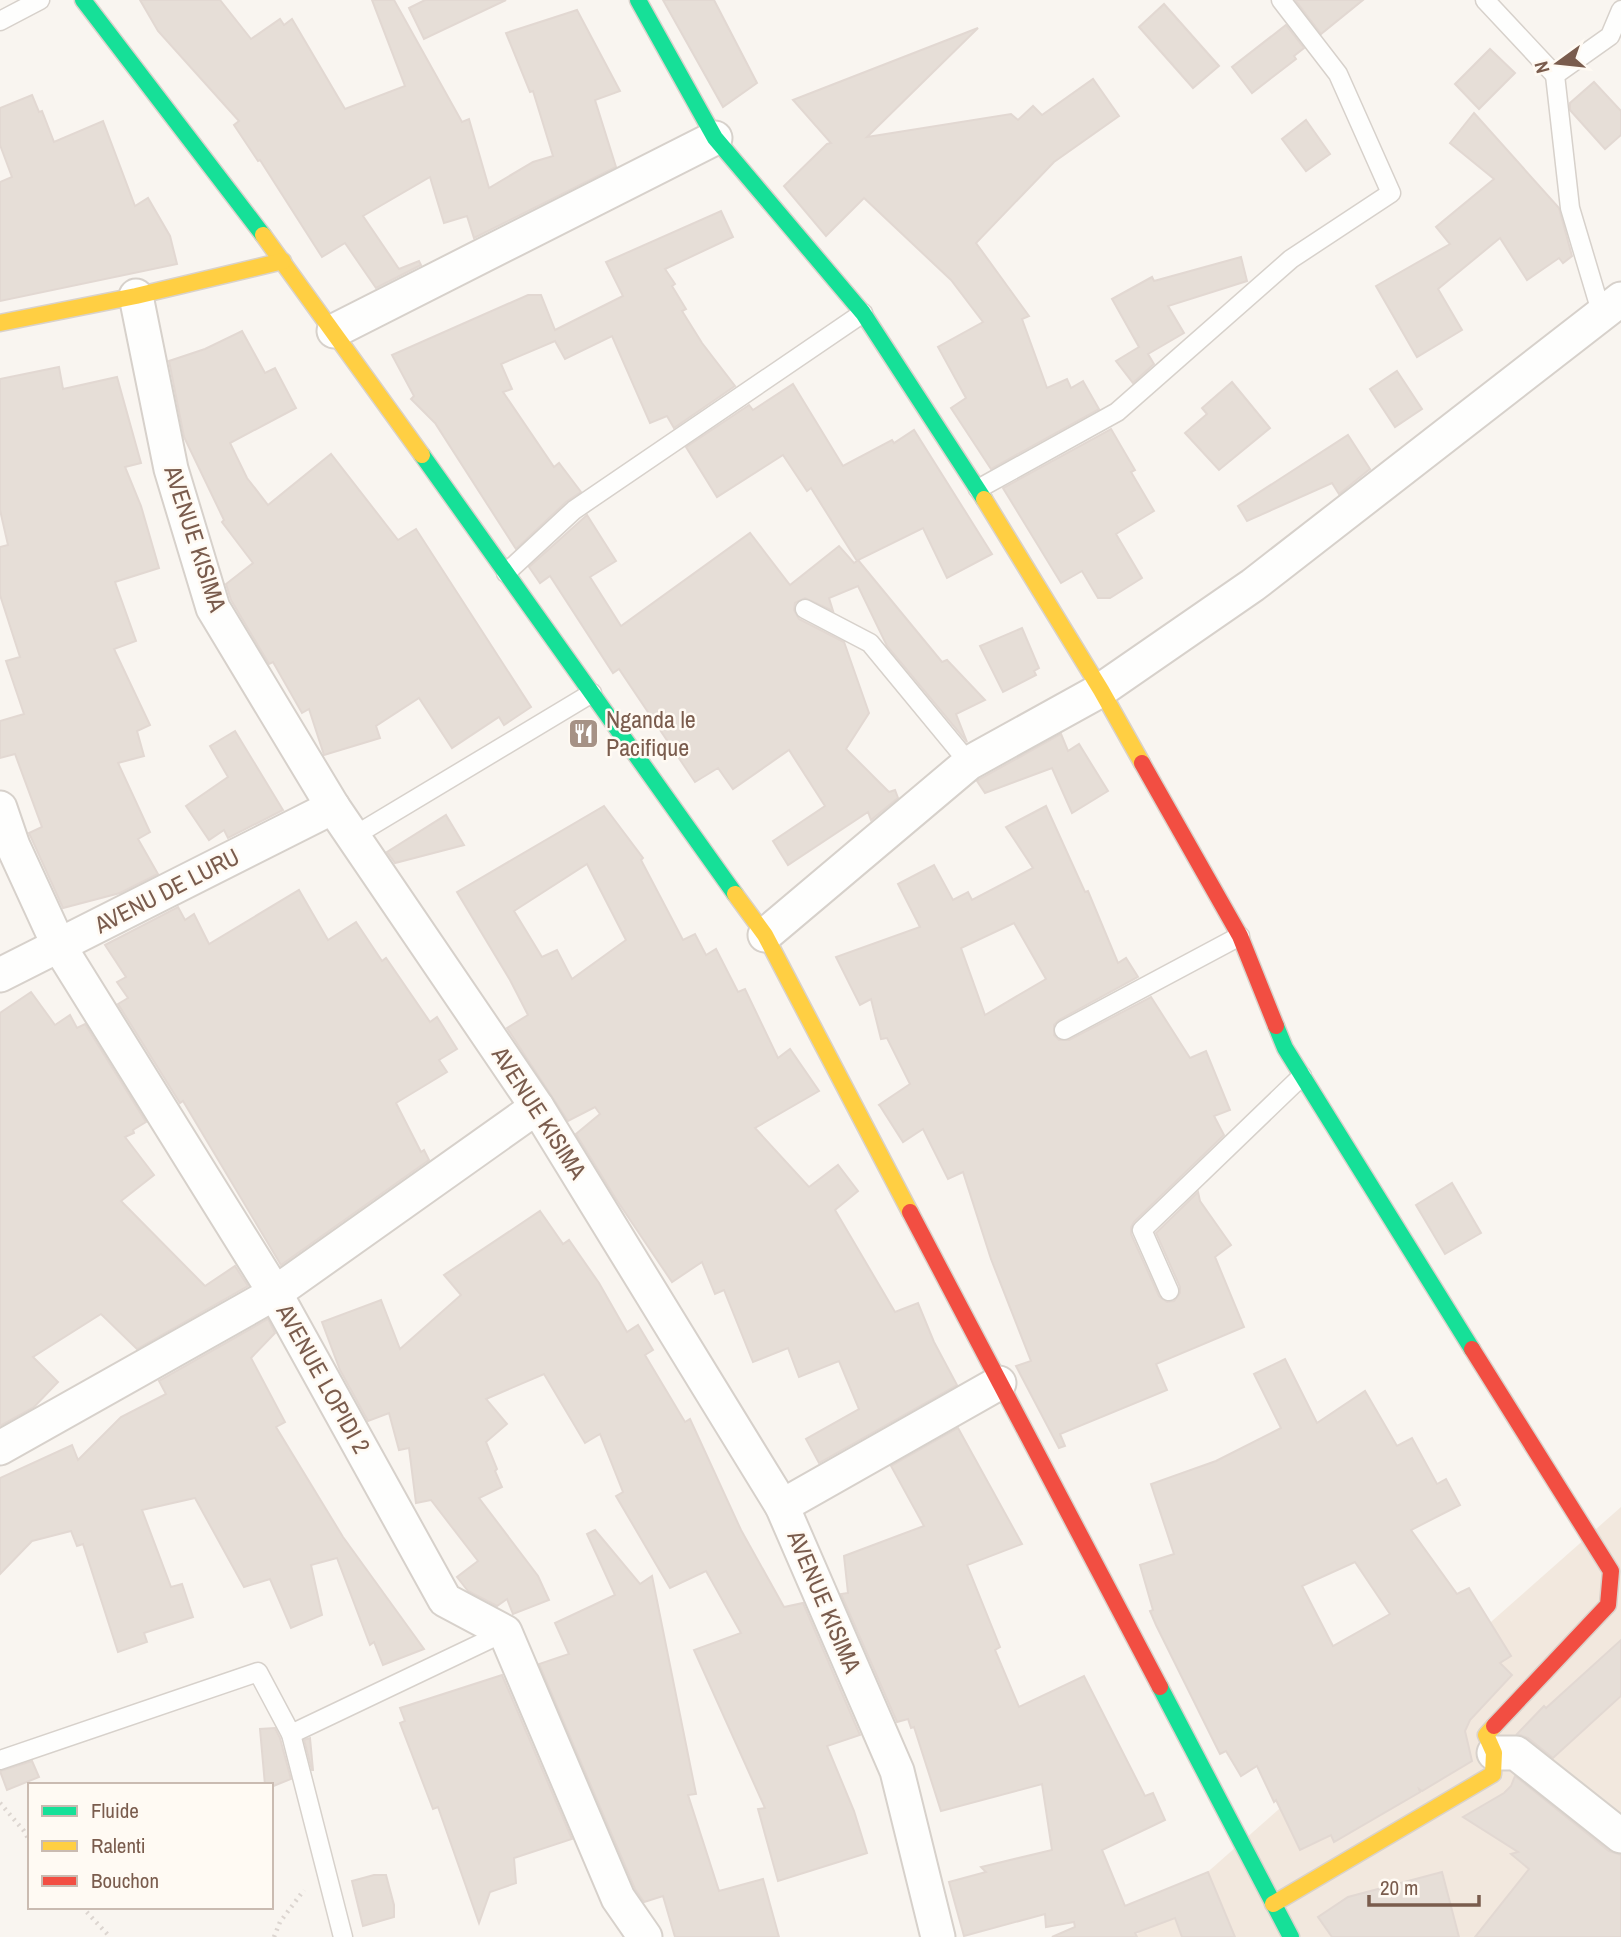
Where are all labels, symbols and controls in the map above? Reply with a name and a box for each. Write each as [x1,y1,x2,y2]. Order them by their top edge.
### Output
north arrow [1523,28,1593,98]
text: N [1528,59,1556,76]
street label: AVENUE KISIMA [157,461,235,617]
place label: Nganda le Pacifique [606,703,696,763]
restaurant icon: Nganda le Pacifique [566,717,600,751]
street label: AVENU DE LURU [88,840,244,941]
street label: AVENUE KISIMA [485,1039,595,1186]
street label: AVENUE LOPIDI 2 [269,1297,378,1459]
street label: AVENUE KISIMA [780,1525,870,1678]
legend [28,1783,273,1909]
text: Fluide [91,1796,139,1825]
text: Ralenti [91,1831,146,1860]
scale bar [1369,1864,1479,1908]
text: Bouchon [91,1866,159,1895]
text: 20 m [1380,1873,1418,1902]

